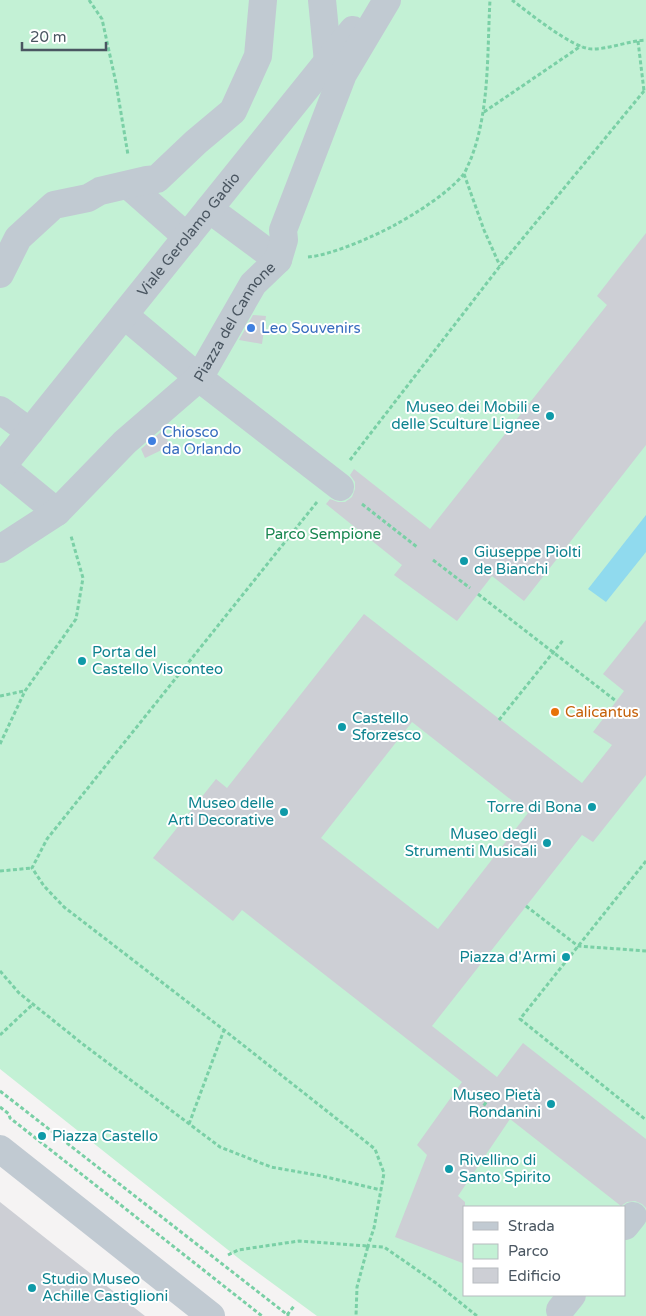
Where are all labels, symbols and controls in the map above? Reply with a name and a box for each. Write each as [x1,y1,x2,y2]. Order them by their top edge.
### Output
scale bar [22,20,106,52]
text: 20 m [30,28,67,46]
street label: Viale Gerolamo Gadio [133,169,244,300]
street label: Piazza del Cannone [190,258,279,385]
place label: Leo Souvenirs [261,319,361,337]
marker: Leo Souvenirs [245,322,257,334]
place label: Museo dei Mobili e delle Sculture Lignee [391,398,540,433]
marker: Museo dei Mobili e delle Sculture Lignee [544,410,556,422]
place label: Chiosco da Orlando [162,423,241,458]
marker: Chiosco da Orlando [146,435,158,447]
park label: Parco Sempione [265,525,381,543]
place label: Giuseppe Piolti de Bianchi [474,543,581,578]
marker: Giuseppe Piolti de Bianchi [458,555,470,567]
place label: Porta del Castello Visconteo [92,643,223,678]
marker: Porta del Castello Visconteo [76,655,88,667]
place label: Calicantus [565,703,639,721]
marker: Calicantus [549,706,561,718]
place label: Castello Sforzesco [352,709,421,744]
marker: Castello Sforzesco [336,721,348,733]
place label: Museo delle Arti Decorative [167,794,274,829]
place label: Torre di Bona [487,798,582,816]
marker: Torre di Bona [586,801,598,813]
marker: Museo delle Arti Decorative [278,806,290,818]
place label: Museo degli Strumenti Musicali [405,825,537,860]
marker: Museo degli Strumenti Musicali [541,837,553,849]
place label: Piazza d'Armi [459,948,556,966]
marker: Piazza d'Armi [560,951,572,963]
place label: Museo Pietà Rondanini [453,1086,541,1121]
marker: Museo Pietà Rondanini [545,1098,557,1110]
place label: Piazza Castello [52,1127,158,1145]
marker: Piazza Castello [36,1130,48,1142]
place label: Rivellino di Santo Spirito [459,1151,551,1186]
marker: Rivellino di Santo Spirito [443,1163,455,1175]
legend [463,1206,626,1296]
text: Strada [508,1217,555,1235]
text: Parco [508,1242,549,1260]
text: Edificio [508,1267,561,1285]
place label: Studio Museo Achille Castiglioni [42,1270,168,1305]
marker: Studio Museo Achille Castiglioni [26,1282,38,1294]

